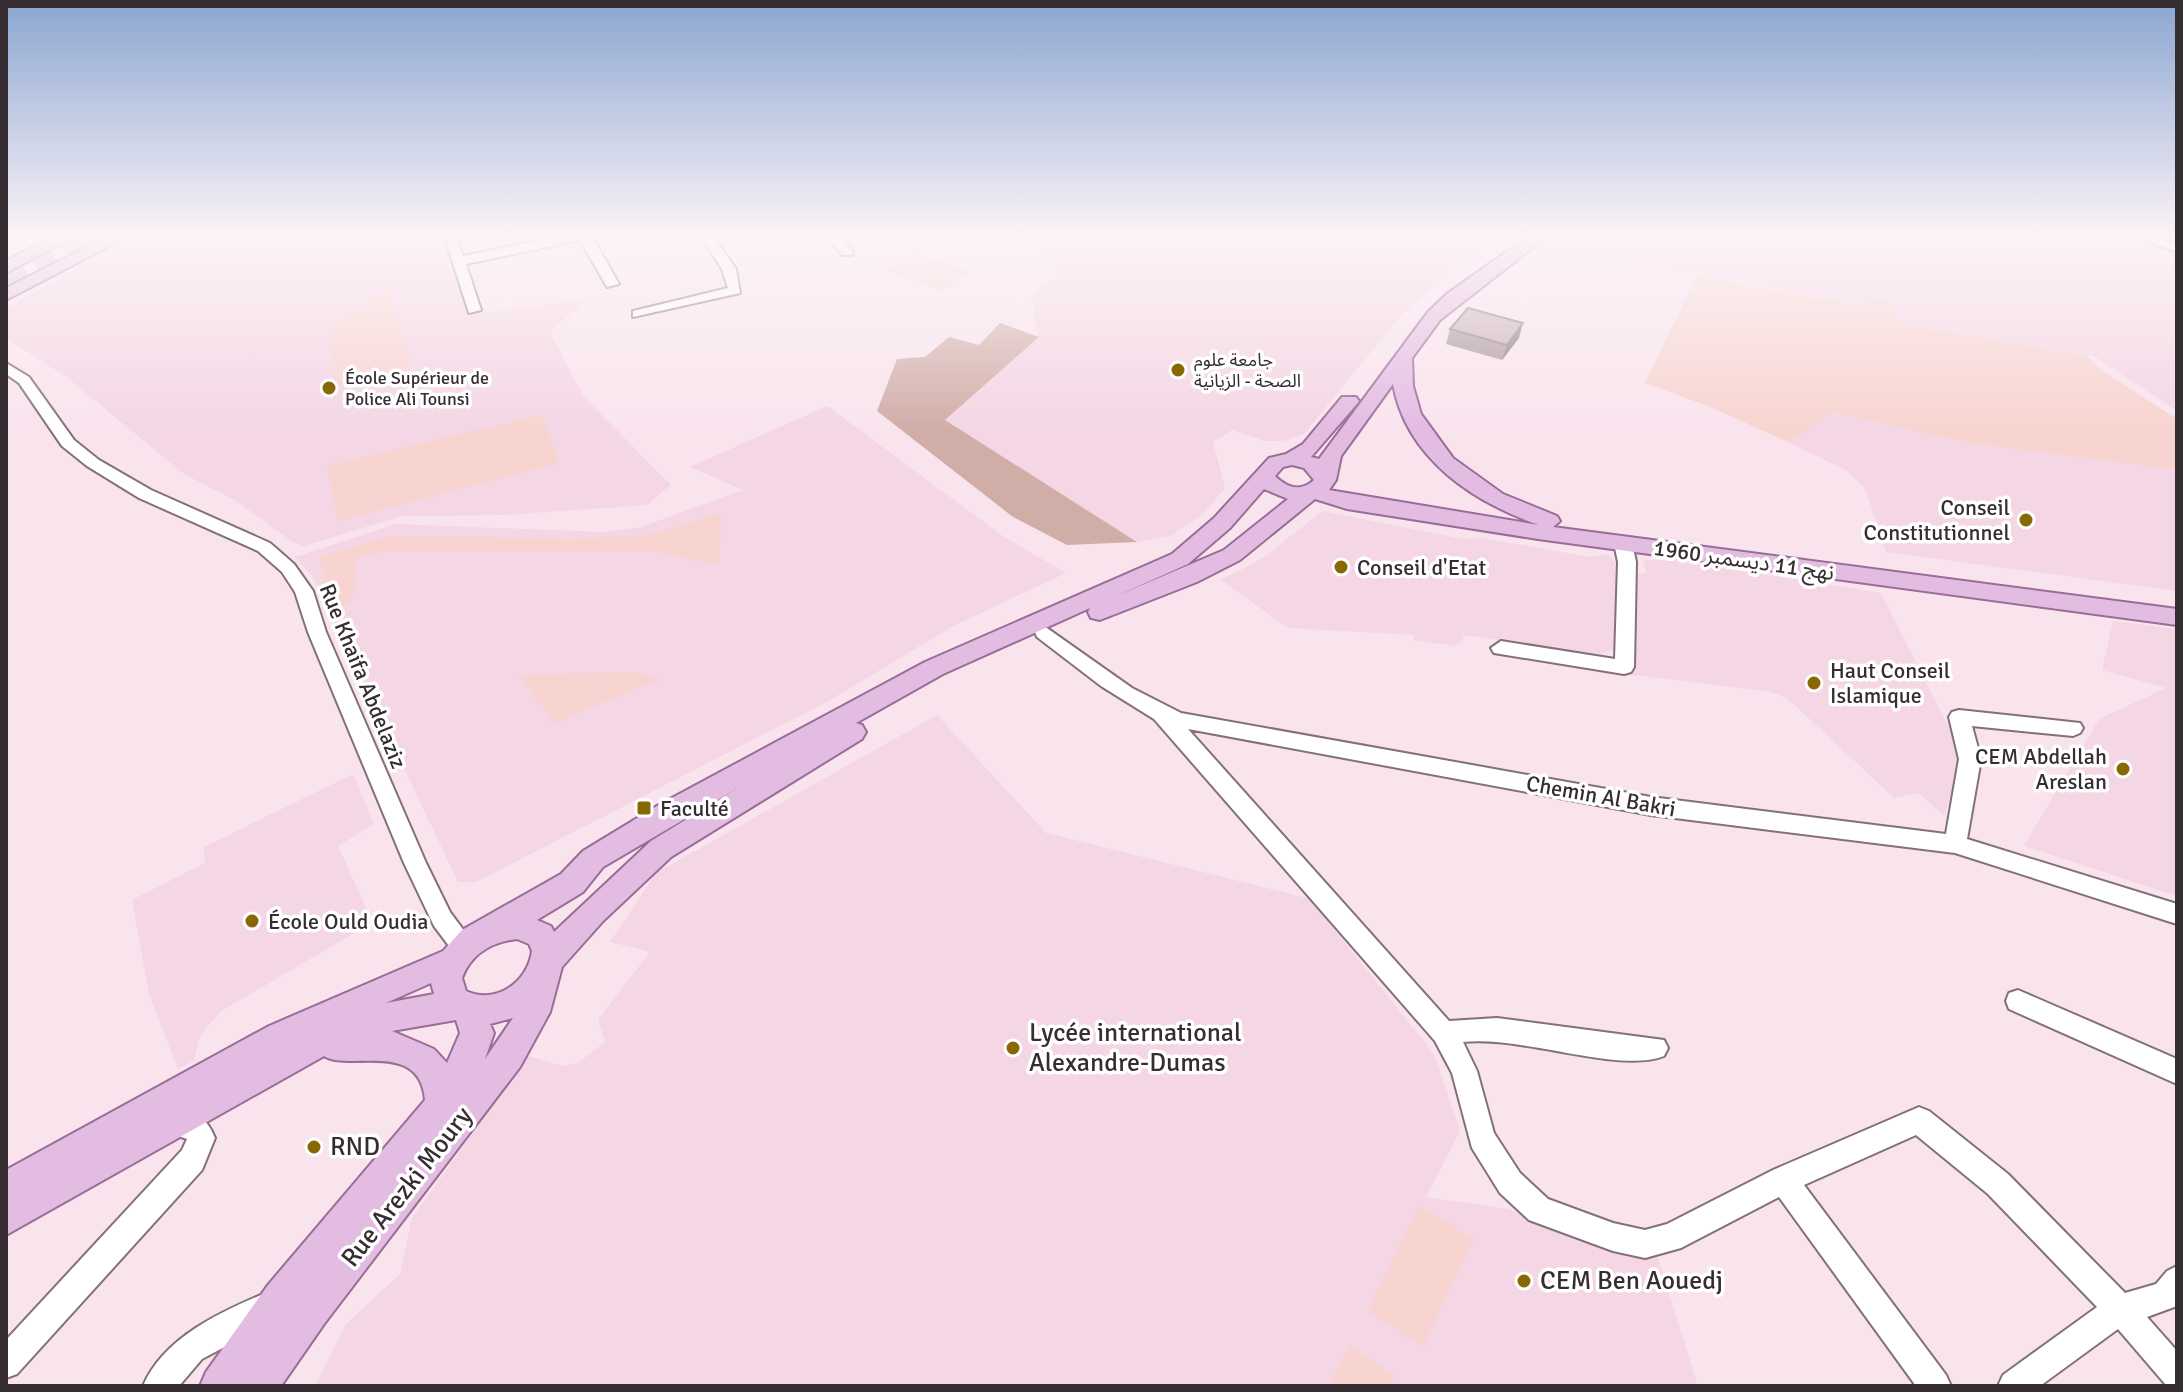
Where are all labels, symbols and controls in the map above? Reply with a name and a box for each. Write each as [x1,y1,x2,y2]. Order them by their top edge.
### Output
place label: جامعة علوم الصحة - الزيانية [1194,349,1301,392]
marker: جامعة علوم الصحة - الزيانية [1169,361,1187,379]
place label: École Supérieur de Police Ali Tounsi [345,367,489,410]
marker: École Supérieur de Police Ali Tounsi [320,379,338,397]
place label: Conseil Constitutionnel [1864,494,2010,546]
marker: Conseil Constitutionnel [2017,511,2035,529]
street label: نهج 11 ديسمبر 1960 [1652,534,1836,589]
place label: Conseil d'Etat [1357,554,1487,581]
marker: Conseil d'Etat [1332,558,1350,576]
street label: Rue Khaifa Abdelaziz [314,580,412,773]
place label: Haut Conseil Islamique [1830,657,1950,709]
marker: Haut Conseil Islamique [1805,674,1823,692]
place label: CEM Abdellah Areslan [1975,743,2107,795]
marker: CEM Abdellah Areslan [2114,760,2132,778]
street label: Chemin Al Bakri [1524,770,1678,822]
place label: Faculté [660,795,729,822]
marker: Faculté [635,799,653,817]
place label: École Ould Oudia [268,908,429,935]
marker: École Ould Oudia [243,912,261,930]
place label: Lycée international Alexandre-Dumas [1029,1017,1242,1079]
marker: Lycée international Alexandre-Dumas [1004,1039,1022,1057]
street label: Rue Arezki Moury [335,1101,479,1273]
place label: RND [330,1131,380,1163]
marker: RND [305,1138,323,1156]
place label: CEM Ben Aouedj [1540,1265,1723,1297]
marker: CEM Ben Aouedj [1515,1272,1533,1290]

